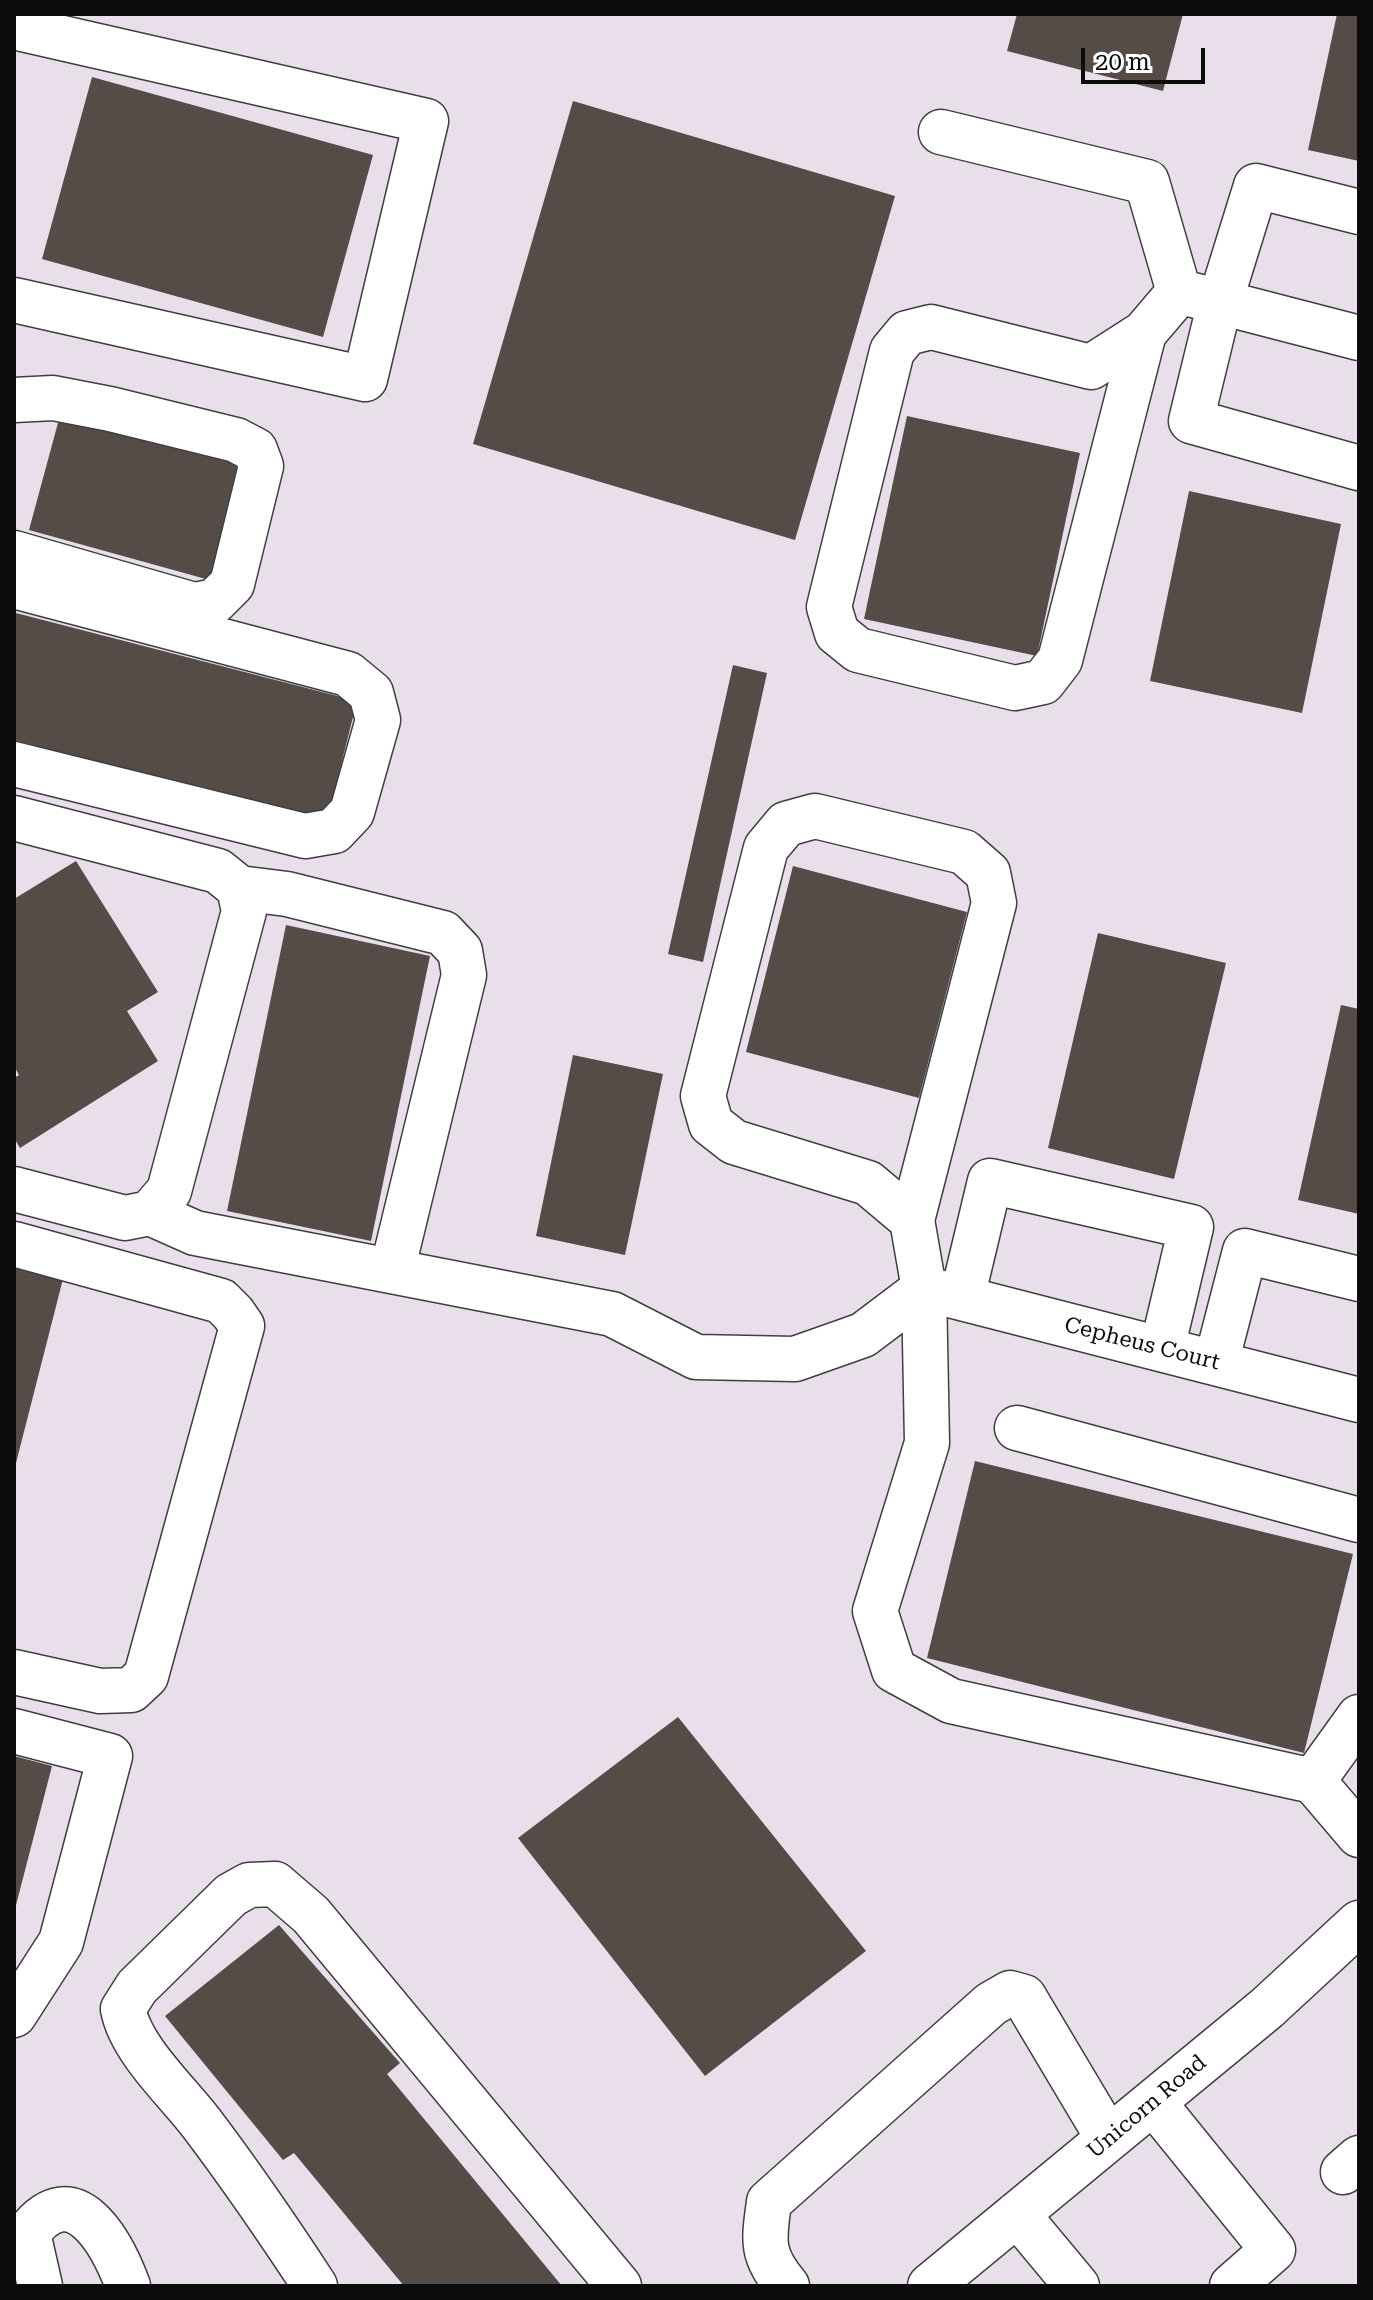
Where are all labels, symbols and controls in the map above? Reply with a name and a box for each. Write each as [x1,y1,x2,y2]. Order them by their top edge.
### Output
scale bar [1085,32,1209,82]
text: 20 m [1095,48,1150,76]
street label: Cepheus Court [1062,1312,1222,1376]
street label: Unicorn Road [1082,2050,1212,2164]

